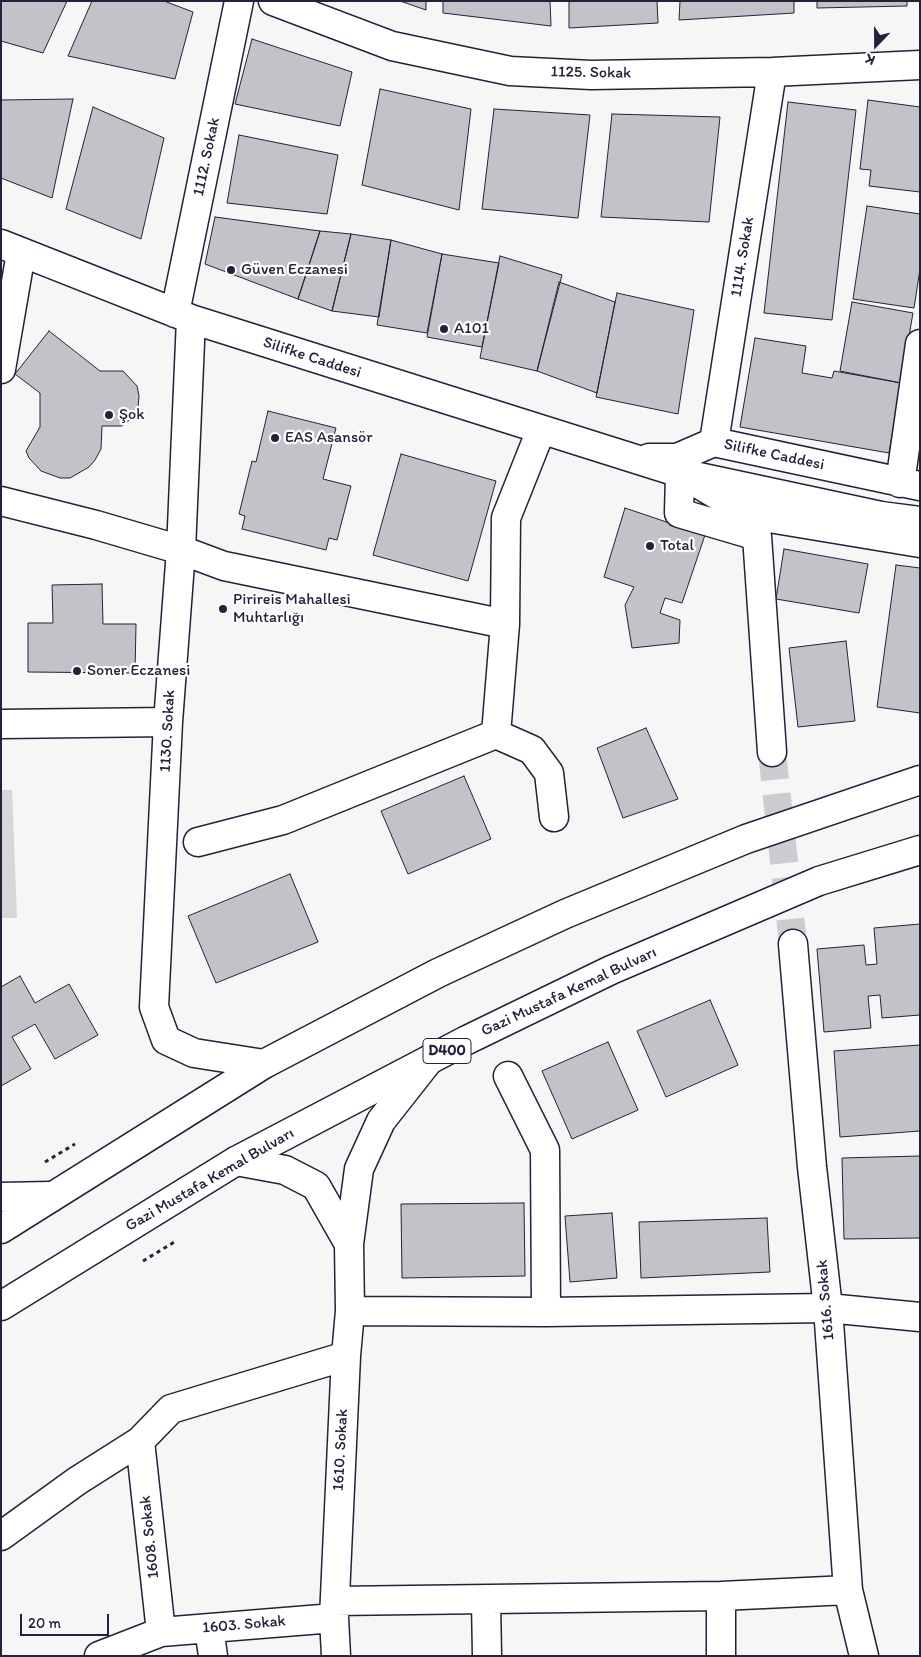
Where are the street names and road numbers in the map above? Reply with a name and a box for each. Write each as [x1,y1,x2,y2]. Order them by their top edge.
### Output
street label: 1125. Sokak [550,63,632,83]
street label: 1112. Sokak [189,116,225,198]
street label: 1114. Sokak [727,216,759,298]
street label: Silifke Caddesi [260,333,364,383]
street label: Silifke Caddesi [722,435,826,475]
street label: 1130. Sokak [156,689,180,773]
street label: Gazi Mustafa Kemal Bulvarı [478,943,660,1041]
road number: D400 [423,1038,471,1064]
street label: Gazi Mustafa Kemal Bulvarı [122,1124,298,1236]
street label: 1616. Sokak [813,1259,839,1341]
street label: 1610. Sokak [329,1408,353,1492]
street label: 1608. Sokak [136,1494,164,1580]
street label: 1603. Sokak [202,1612,286,1638]

